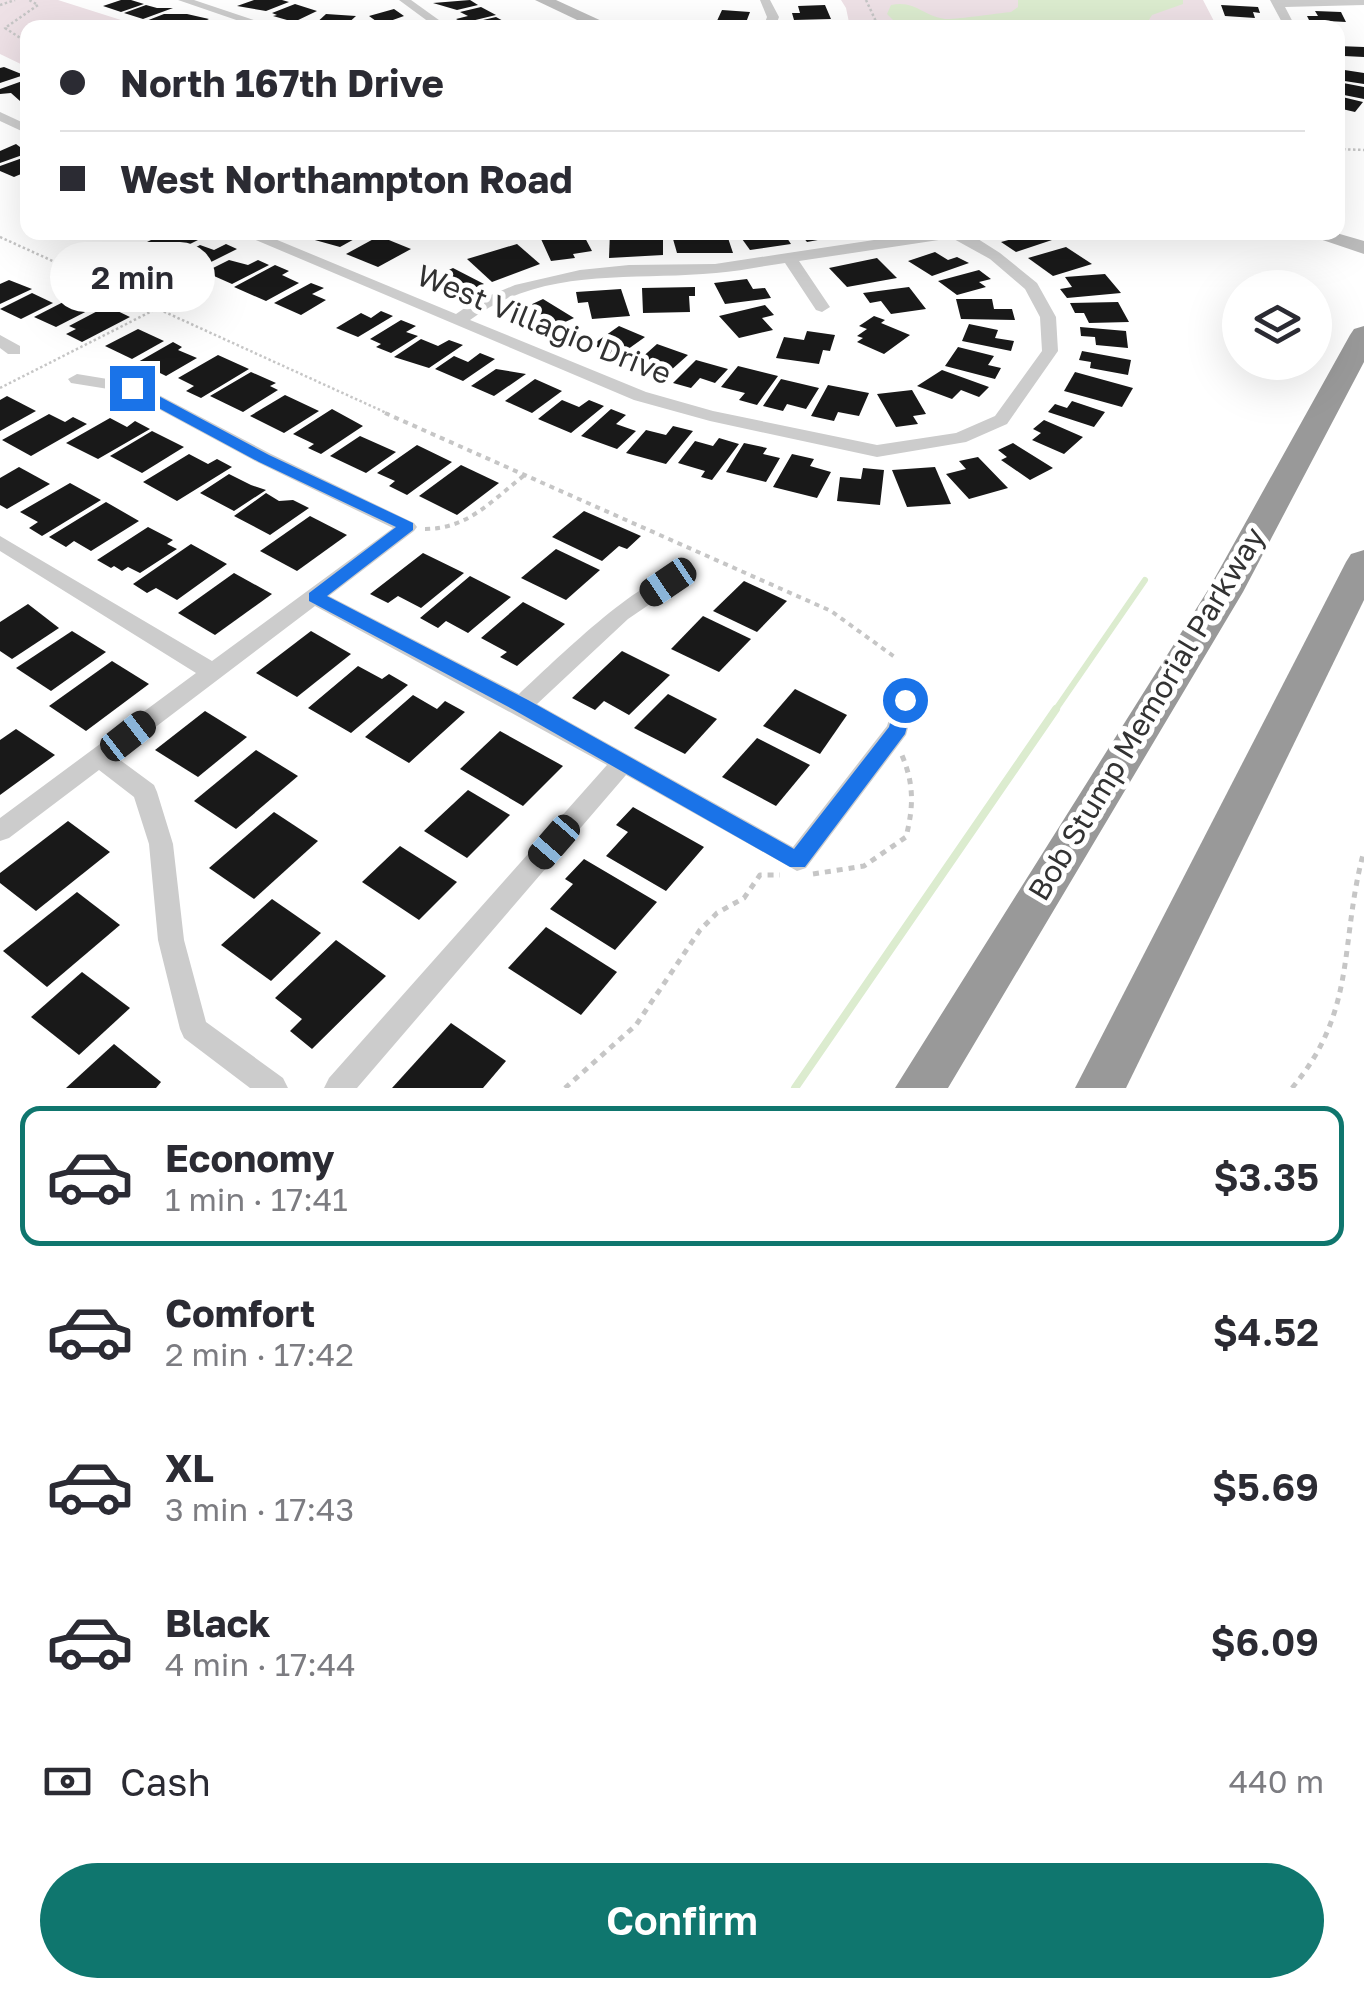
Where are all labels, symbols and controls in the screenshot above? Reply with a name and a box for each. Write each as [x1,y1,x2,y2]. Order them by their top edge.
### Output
text: North 167th Drive [120,60,444,105]
text: West Northampton Road [120,156,573,201]
callout: 2 min [49,243,214,313]
street label: West Villagio Drive [412,257,677,392]
text: 2 min [91,258,174,296]
map controls [1222,270,1332,380]
button: layers [1222,270,1332,380]
route end [110,366,155,411]
street label: Bob Stump Memorial Parkway [1020,520,1272,907]
car [635,553,701,611]
route start [883,678,928,723]
car [95,706,161,766]
car [523,810,585,874]
icon: car [45,1131,135,1221]
text: Economy [165,1135,334,1180]
text: $3.35 [1214,1154,1319,1199]
text: 1 min · 17:41 [165,1180,348,1218]
icon: car [45,1286,135,1376]
text: Comfort [165,1290,315,1335]
text: $4.52 [1213,1309,1319,1354]
text: 2 min · 17:42 [165,1335,354,1373]
icon: car [45,1441,135,1531]
text: XL [165,1445,214,1490]
text: $5.69 [1212,1464,1319,1509]
text: 3 min · 17:43 [165,1490,354,1528]
icon: car [45,1596,135,1686]
text: Black [165,1600,270,1645]
text: $6.09 [1210,1619,1319,1664]
text: 4 min · 17:44 [165,1645,356,1683]
icon: cash [40,1754,95,1809]
text: Cash [120,1759,211,1804]
text: 440 m [1229,1762,1324,1800]
button: Confirm [40,1863,1324,1978]

